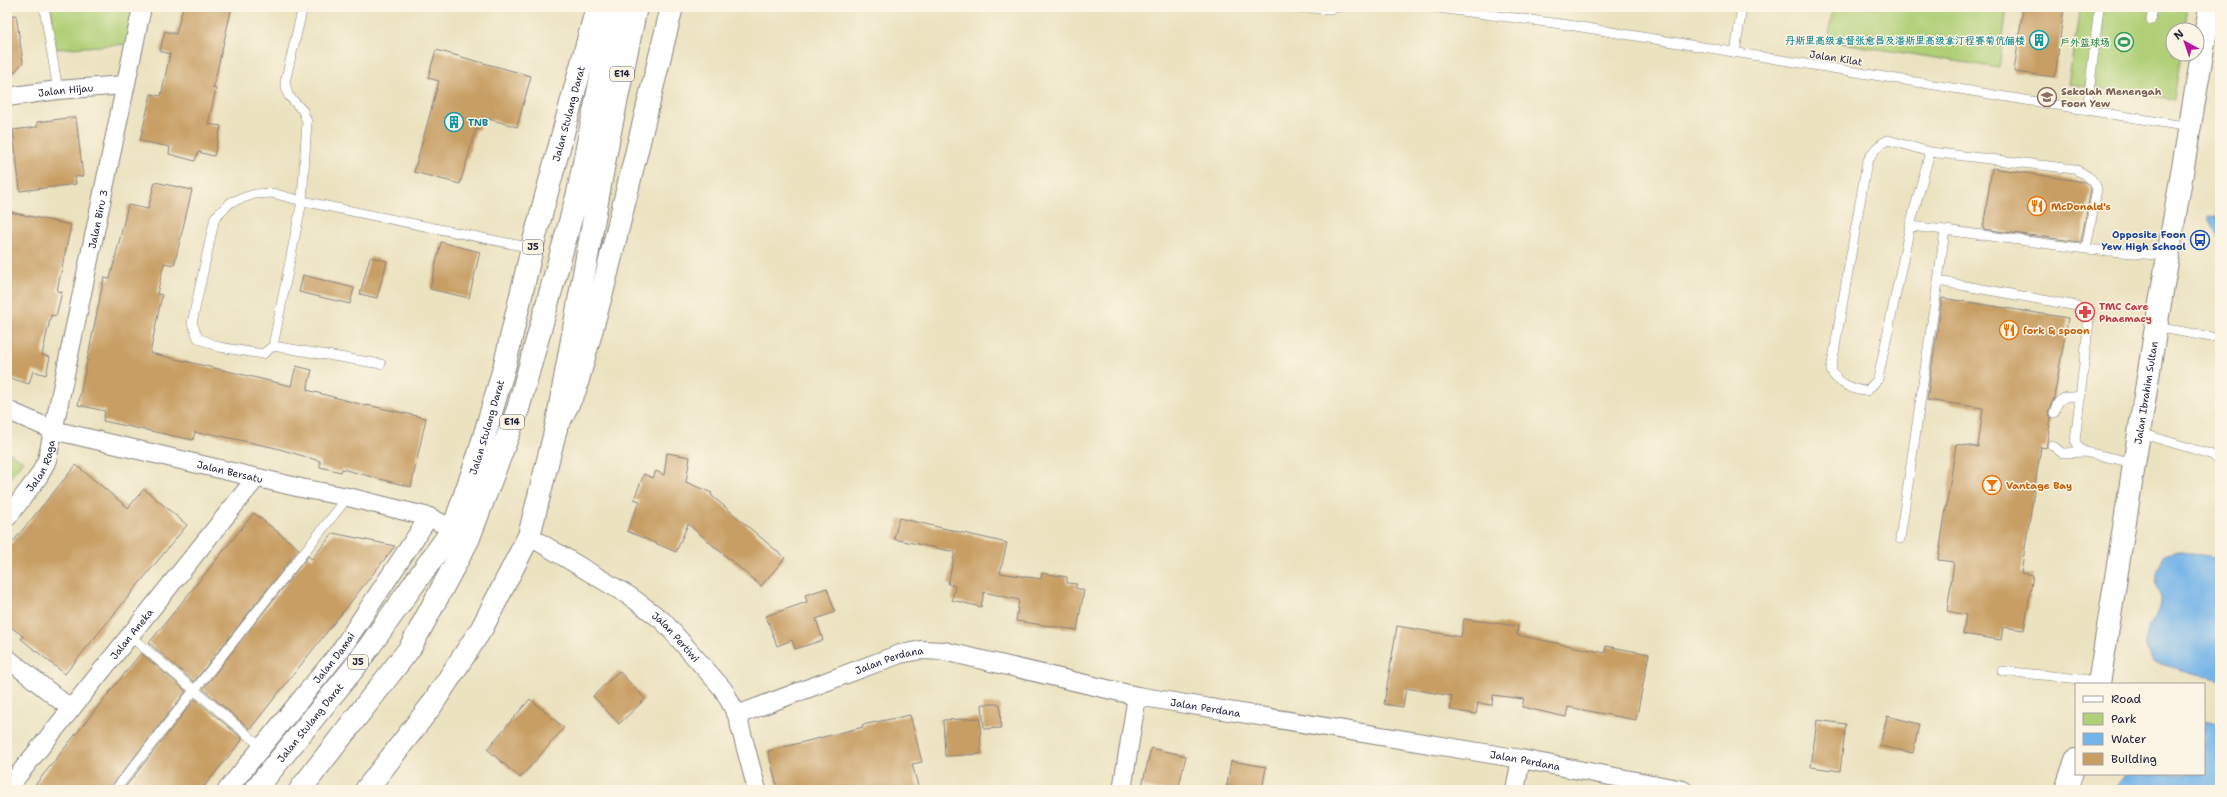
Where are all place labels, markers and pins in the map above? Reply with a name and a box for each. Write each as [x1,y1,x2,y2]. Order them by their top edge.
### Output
building icon: 丹斯里高级拿督张愈昌及潘斯里高级拿汀程赛菊伉俪楼 [2028,29,2050,51]
sports icon: 户外篮球场 [2113,31,2135,53]
place label: 丹斯里高级拿督张愈昌及潘斯里高级拿汀程赛菊伉俪楼 [1785,34,2025,47]
place label: 户外篮球场 [2060,36,2110,49]
place label: Sekolah Menengah Foon Yew [2061,85,2162,110]
school or university icon: Sekolah Menengah Foon Yew [2036,86,2058,108]
building icon: TNB [443,111,465,133]
place label: TNB [468,116,488,129]
restaurant icon: McDonald's [2026,195,2048,217]
place label: McDonald's [2051,200,2111,213]
place label: Opposite Foon Yew High School [2102,228,2187,253]
bus stop icon: Opposite Foon Yew High School [2189,229,2211,251]
place label: TMC Care Phaemacy [2099,300,2152,325]
pharmacy icon: TMC Care Phaemacy [2074,301,2096,323]
restaurant icon: fork & spoon [1998,319,2020,341]
place label: fork & spoon [2023,324,2090,337]
bar icon: Vantage Bay [1981,474,2003,496]
place label: Vantage Bay [2006,479,2072,492]

